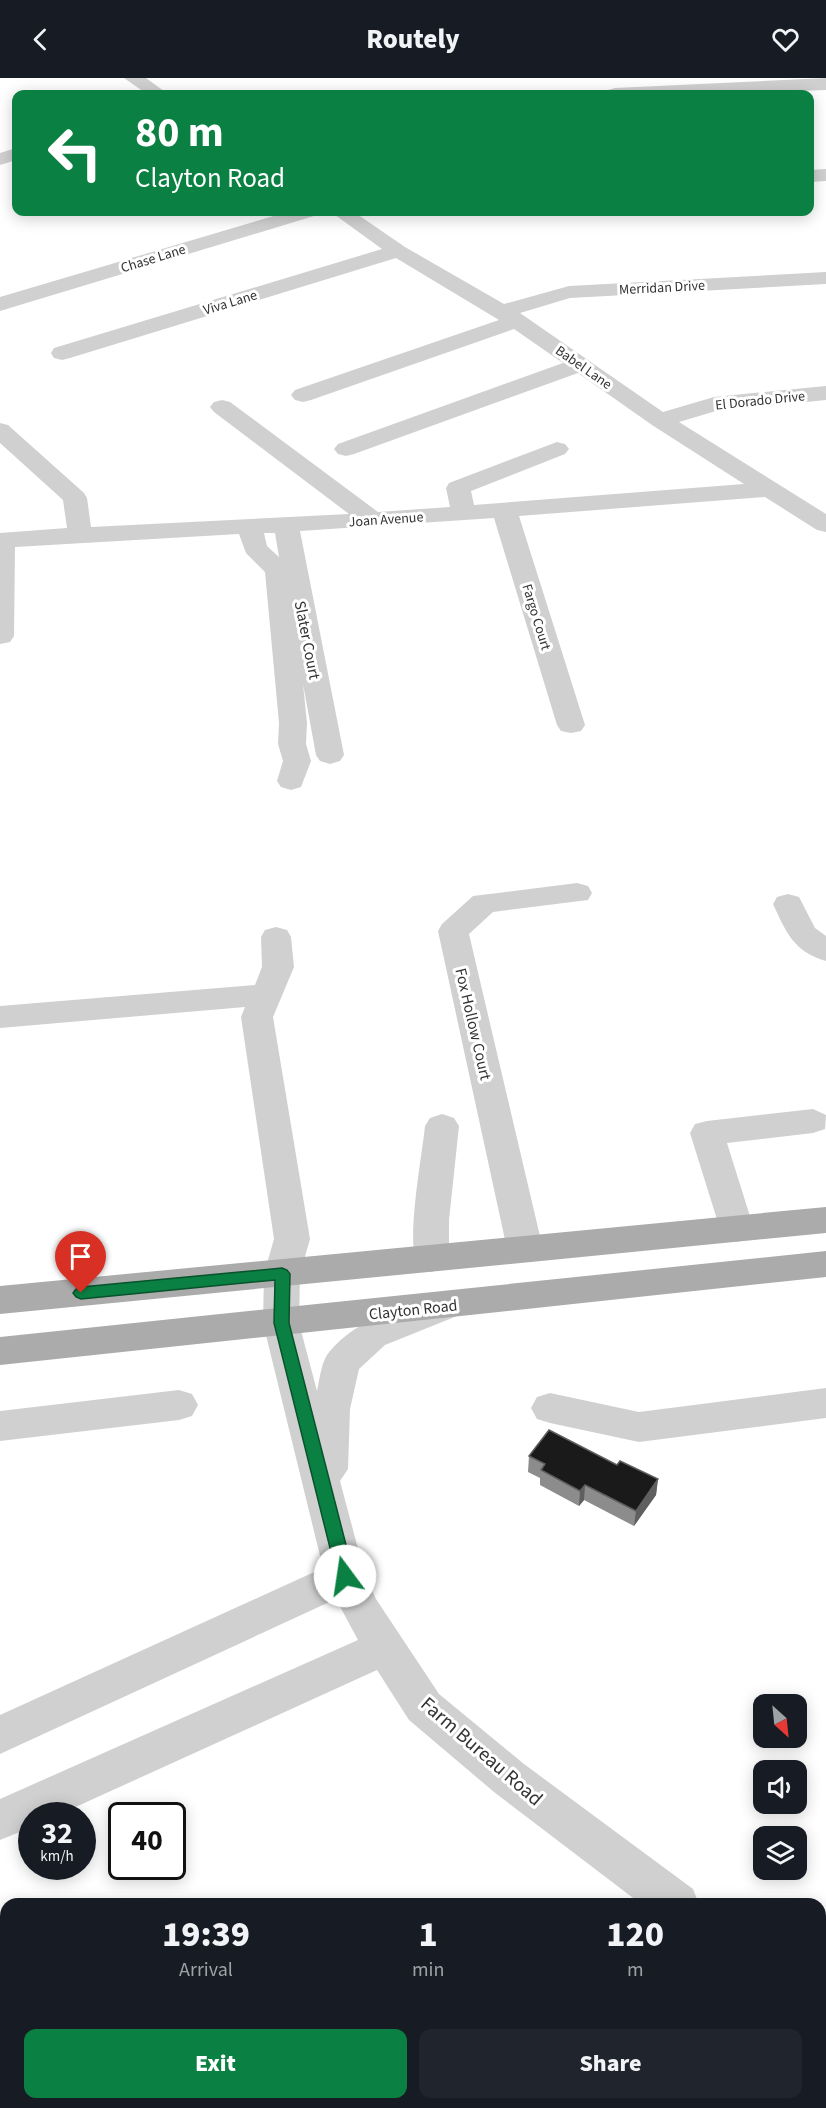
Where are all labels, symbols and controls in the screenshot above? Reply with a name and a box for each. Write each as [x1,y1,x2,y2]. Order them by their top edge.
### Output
text: Routely [366,20,460,59]
icon: back [24,23,57,56]
icon: heart [769,23,802,56]
text: 80 m [135,103,224,163]
icon: left [36,114,114,192]
text: Clayton Road [135,159,285,198]
street label: Chase Lane [118,240,188,278]
street label: Merridan Drive [619,276,706,300]
street label: Viva Lane [201,285,260,321]
street label: Babel Lane [551,341,616,395]
street label: El Dorado Drive [714,386,806,416]
street label: Joan Avenue [348,507,424,533]
street label: Fargo Court [517,582,556,653]
street label: Slater Court [289,599,326,682]
street label: Fox Hollow Court [449,966,497,1083]
pin [55,1231,106,1293]
icon: arrive [64,1240,97,1273]
street label: Clayton Road [368,1294,458,1326]
position arrow [313,1544,377,1608]
street label: Farm Bureau Road [414,1691,549,1813]
north arrow [753,1694,807,1748]
map controls [753,1694,807,1880]
button: sound [753,1760,807,1814]
speed limit sign: 40 [108,1802,186,1880]
text: 32 [41,1812,73,1855]
button: layers [753,1826,807,1880]
text: km/h [40,1846,74,1867]
text: 19:39 [162,1909,250,1960]
text: 1 [419,1909,438,1960]
text: 120 [606,1909,664,1960]
text: Arrival [179,1956,233,1984]
text: min [412,1956,444,1984]
text: m [627,1956,643,1984]
button: Exit [24,2029,407,2098]
button: Share [419,2029,802,2098]

